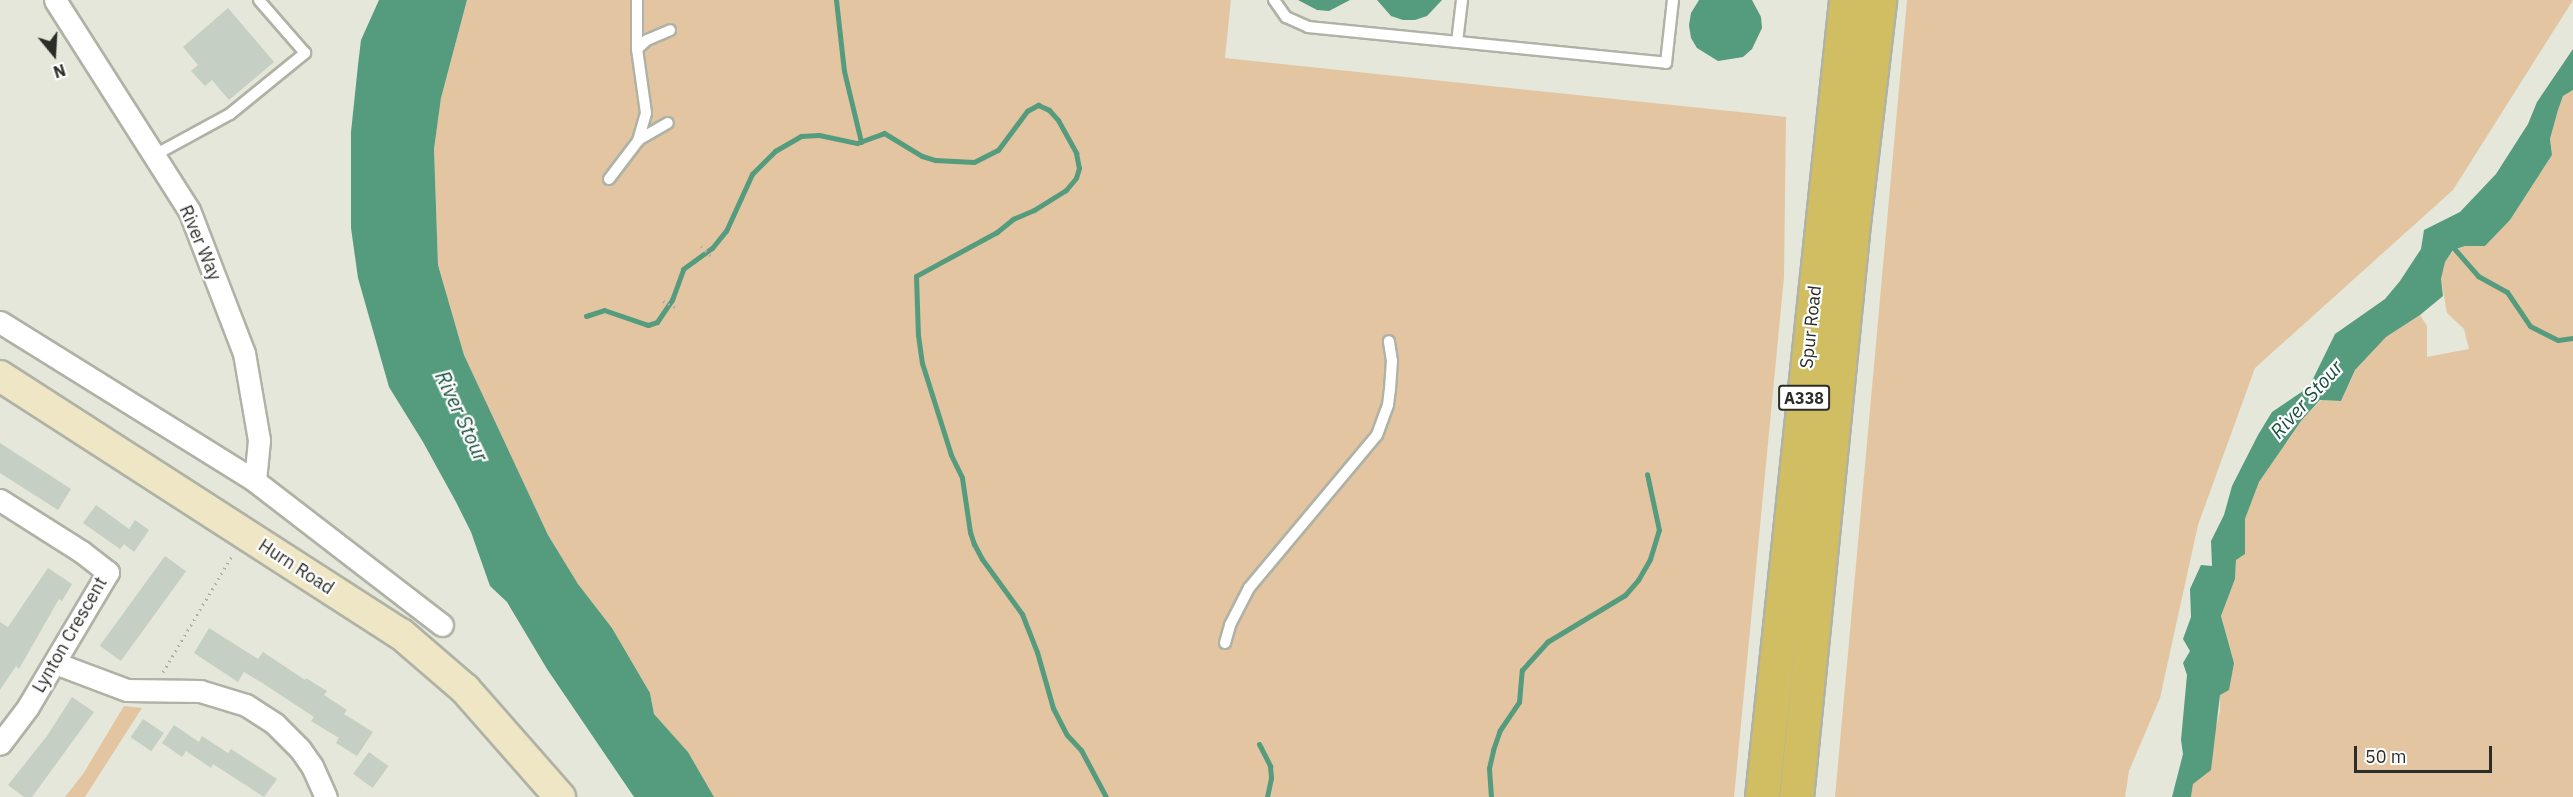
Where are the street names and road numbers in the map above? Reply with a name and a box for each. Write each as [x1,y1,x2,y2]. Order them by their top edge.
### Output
street label: River Way [174,202,226,284]
street label: Spur Road [1796,284,1826,370]
road number: A338 [1777,385,1831,411]
street label: Hurn Road [254,535,338,599]
street label: Lynton Crescent [28,573,112,697]

